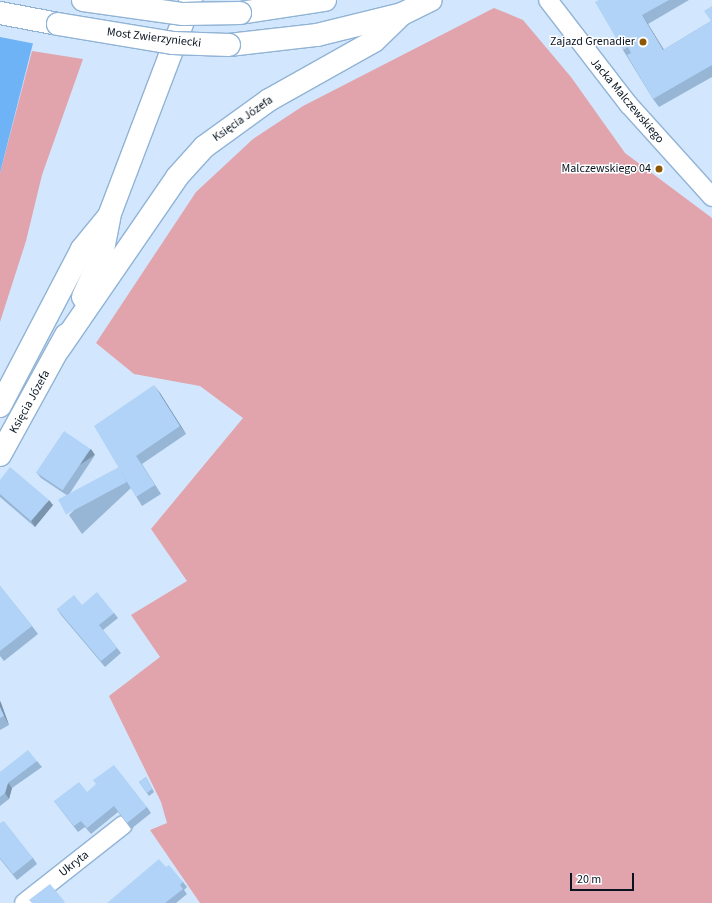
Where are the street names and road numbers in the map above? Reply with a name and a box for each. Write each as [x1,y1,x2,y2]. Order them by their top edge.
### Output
street label: Most Zwierzyniecki [106,25,202,51]
street label: Jacka Malczewskiego [587,56,667,146]
street label: Księcia Józefa [210,93,276,145]
street label: Księcia Józefa [7,368,53,436]
street label: Ukryta [56,848,92,880]

